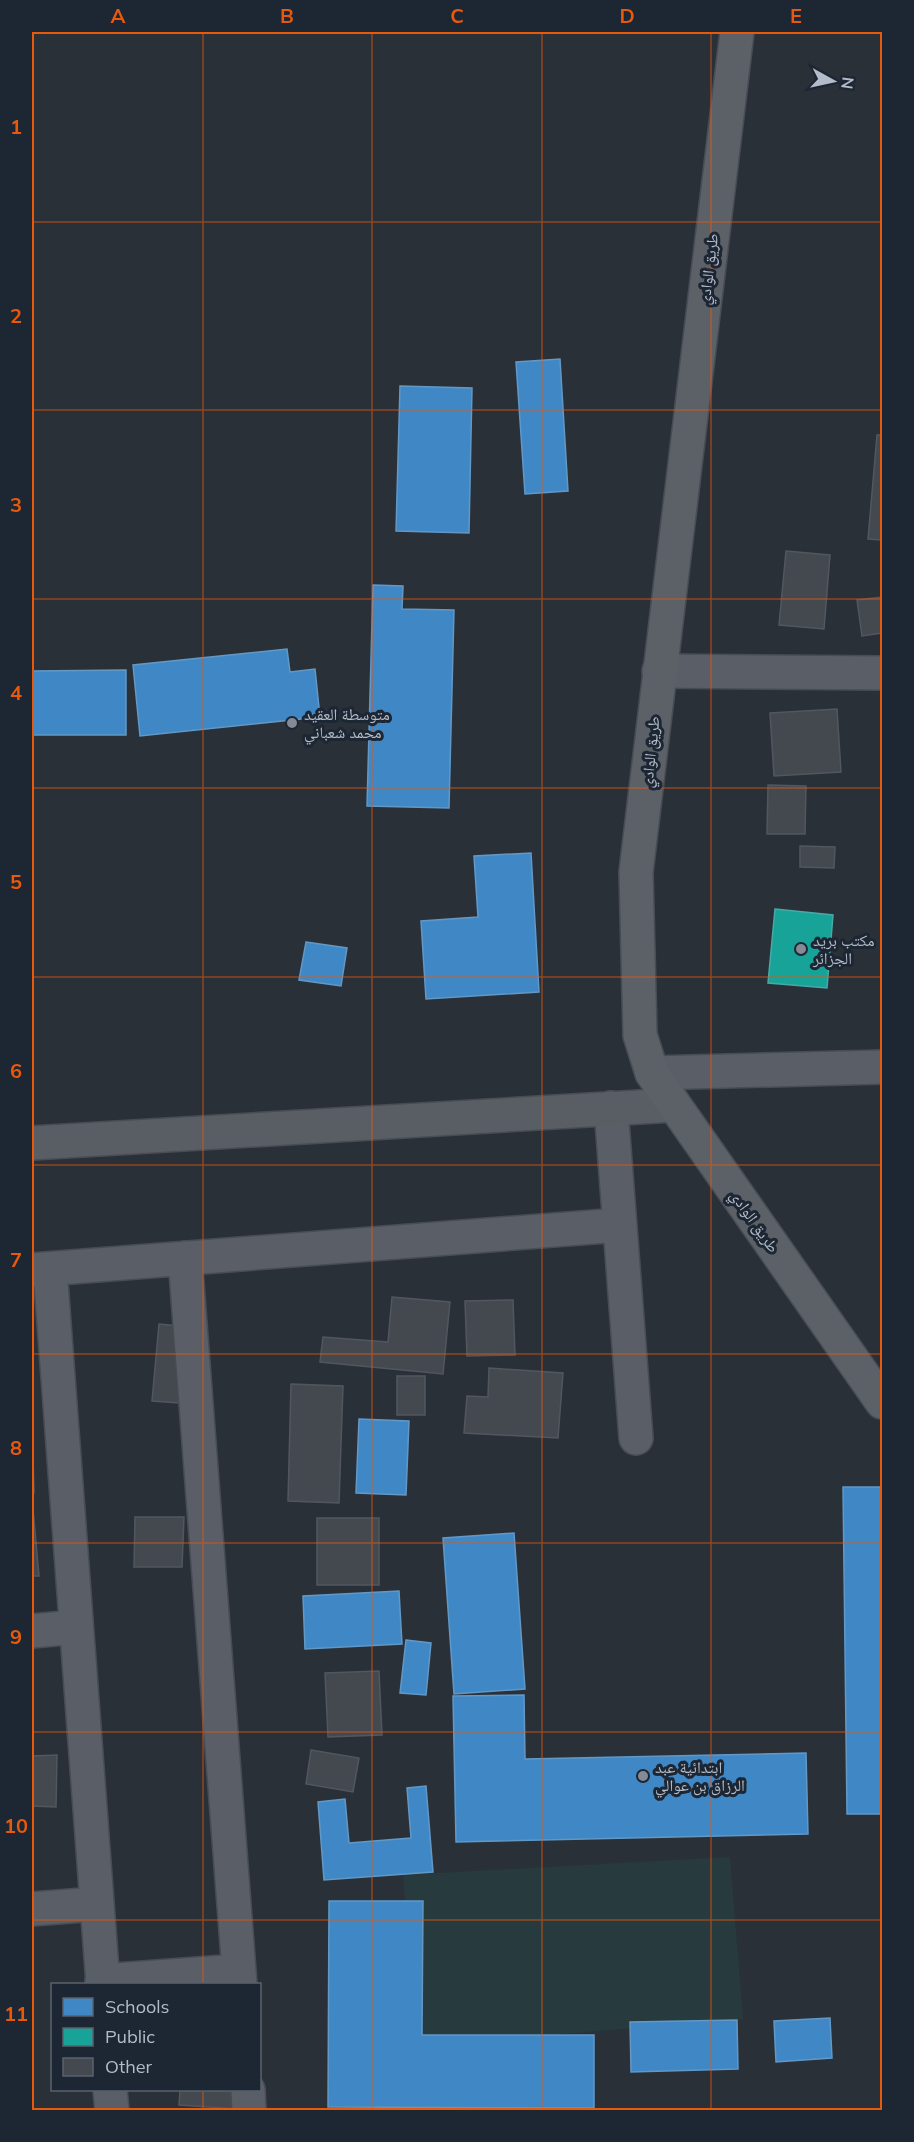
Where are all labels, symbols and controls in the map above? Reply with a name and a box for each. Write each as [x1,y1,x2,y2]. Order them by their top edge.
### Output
text: A [111,3,126,28]
text: B [280,3,294,28]
text: C [450,3,464,28]
text: D [619,3,635,28]
text: E [790,3,802,28]
north arrow [803,51,863,111]
text: N [837,76,859,90]
text: 1 [10,114,22,139]
street label: طريق الوادي [694,232,725,306]
text: 2 [10,303,22,328]
text: 3 [10,492,22,517]
text: 4 [10,680,22,705]
place label: متوسطة العقيد محمد شعباني [304,704,390,745]
street label: طريق الوادي [636,715,667,789]
marker: متوسطة العقيد محمد شعباني [285,716,299,730]
text: 5 [10,869,22,894]
place label: مكتب بريد الجزائر [812,930,875,968]
marker: مكتب بريد الجزائر [794,942,808,956]
text: 6 [10,1058,22,1083]
street label: طريق الوادي [724,1186,784,1258]
text: 7 [10,1247,22,1272]
text: 8 [10,1435,22,1460]
text: 9 [10,1624,22,1649]
place label: ابتدائية عبد الرزاق بن عوالي [655,1757,745,1798]
marker: ابتدائية عبد الرزاق بن عوالي [636,1769,650,1783]
text: 10 [4,1813,28,1838]
legend [51,1983,261,2091]
text: Schools [105,1995,170,2018]
text: 11 [4,2001,28,2026]
text: Public [105,2025,155,2048]
text: Other [105,2055,153,2078]

